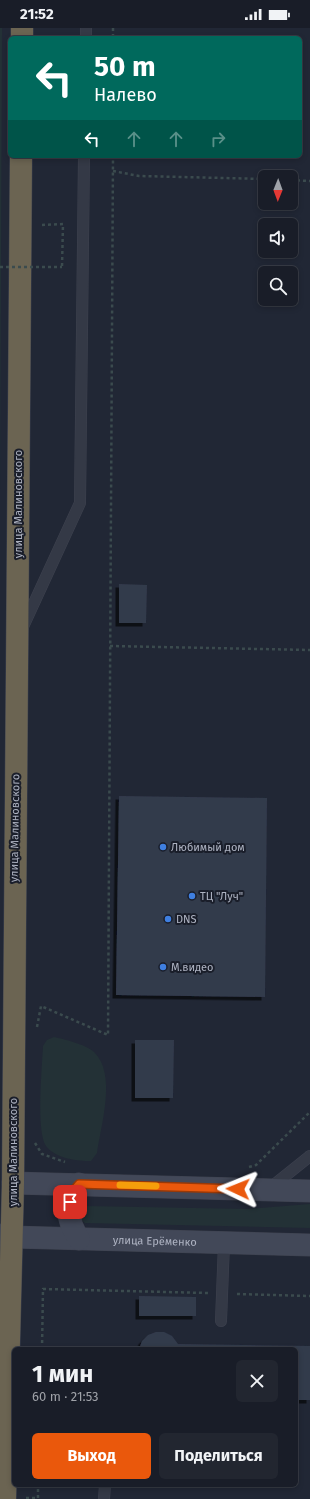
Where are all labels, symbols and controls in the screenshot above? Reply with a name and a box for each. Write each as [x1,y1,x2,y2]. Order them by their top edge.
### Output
text: 21:52 [20,5,54,23]
text: 50 m [94,50,156,83]
icon: left [28,52,80,104]
text: Налево [94,84,157,106]
icon: left [81,128,103,150]
icon: ahead [123,128,145,150]
icon: ahead [165,128,187,150]
icon: right [207,128,229,150]
north arrow [258,170,298,210]
map controls [258,170,298,306]
button: sound [258,218,298,258]
button: search [258,266,298,306]
street label: улица Малиновского [12,450,25,558]
street label: улица Малиновского [8,774,22,882]
place label: Любимый дом [171,841,245,854]
marker: Любимый дом [158,842,168,852]
place label: ТЦ "Луч" [200,890,243,903]
marker: ТЦ "Луч" [187,891,197,901]
place label: DNS [176,913,197,926]
marker: DNS [163,914,173,924]
place label: М.видео [171,961,214,974]
marker: М.видео [158,962,168,972]
street label: улица Малиновского [7,1098,20,1206]
position arrow [217,1168,259,1210]
pin [53,1185,87,1219]
icon: arrive [59,1191,81,1213]
street label: улица Ерёменко [113,1233,197,1248]
text: 1 мин [32,1360,93,1388]
button: close [236,1360,278,1402]
text: 60 m · 21:53 [32,1389,99,1404]
button: Выход [32,1433,151,1479]
button: Поделиться [159,1433,278,1479]

